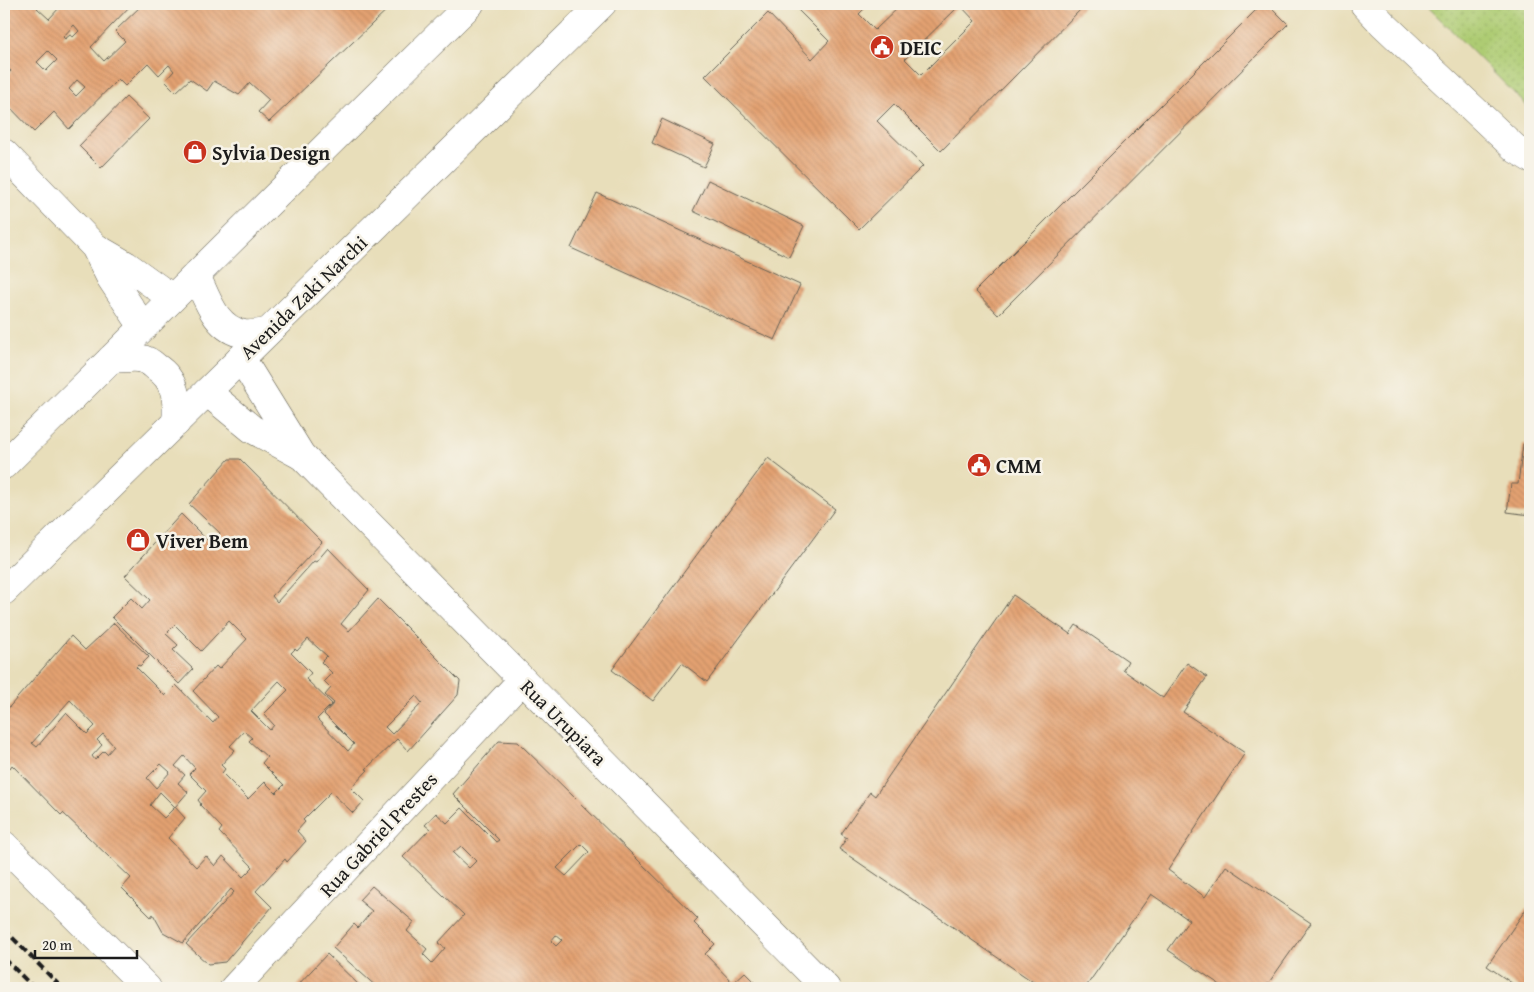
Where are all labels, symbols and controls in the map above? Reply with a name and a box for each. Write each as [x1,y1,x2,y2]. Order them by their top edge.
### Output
place label: DEIC [900,33,942,62]
public building icon: DEIC [869,34,895,60]
place label: Sylvia Design [212,138,330,167]
shop icon: Sylvia Design [182,139,208,165]
street label: Avenida Zaki Narchi [233,228,374,366]
place label: CMM [996,451,1042,480]
public building icon: CMM [966,452,992,478]
place label: Viver Bem [156,526,248,555]
shop icon: Viver Bem [125,527,151,553]
street label: Rua Urupiara [514,672,614,772]
street label: Rua Gabriel Prestes [312,765,444,903]
scale bar [35,927,138,959]
text: 20 m [42,934,73,955]

